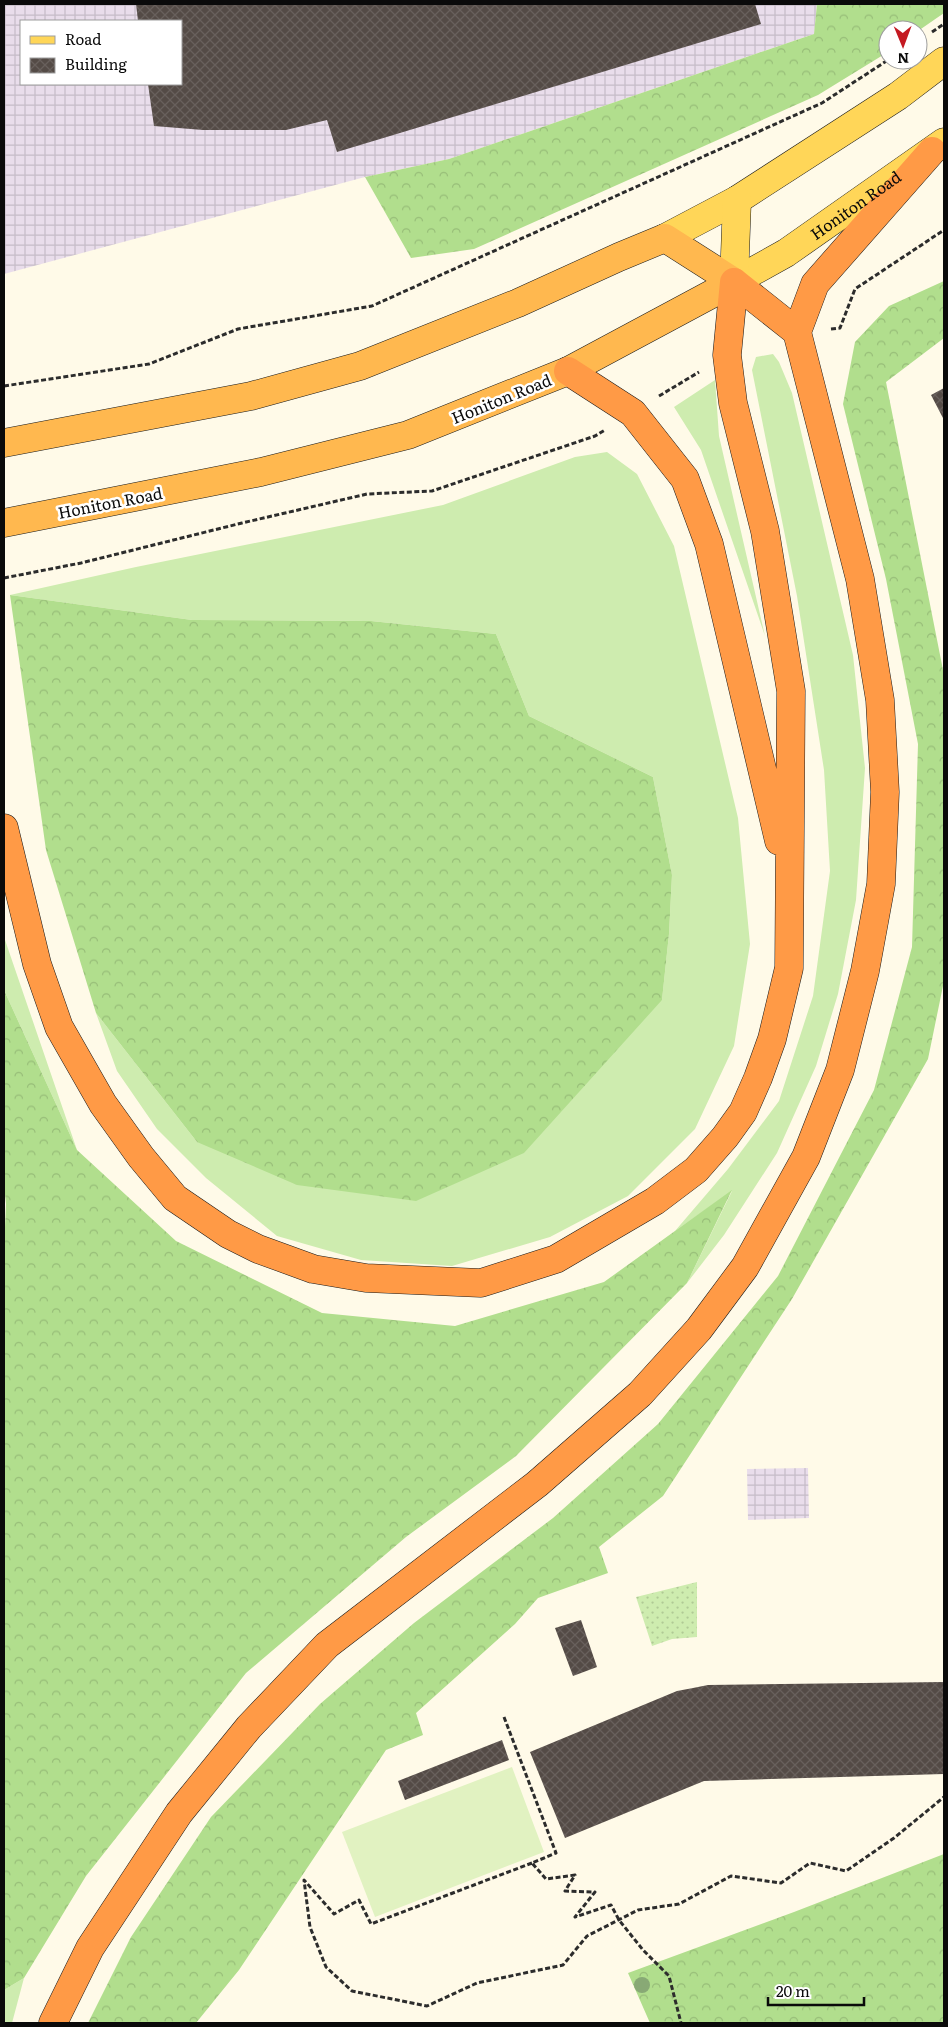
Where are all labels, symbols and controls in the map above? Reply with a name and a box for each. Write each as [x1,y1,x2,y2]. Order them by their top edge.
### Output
legend [20,20,182,85]
north arrow [878,20,928,70]
text: Road [65,27,101,50]
text: N [897,49,909,69]
text: Building [65,52,127,75]
street label: Honiton Road [805,164,906,245]
street label: Honiton Road [447,367,555,429]
street label: Honiton Road [56,480,165,524]
scale bar [768,1974,864,2006]
text: 20 m [776,1979,810,2002]

